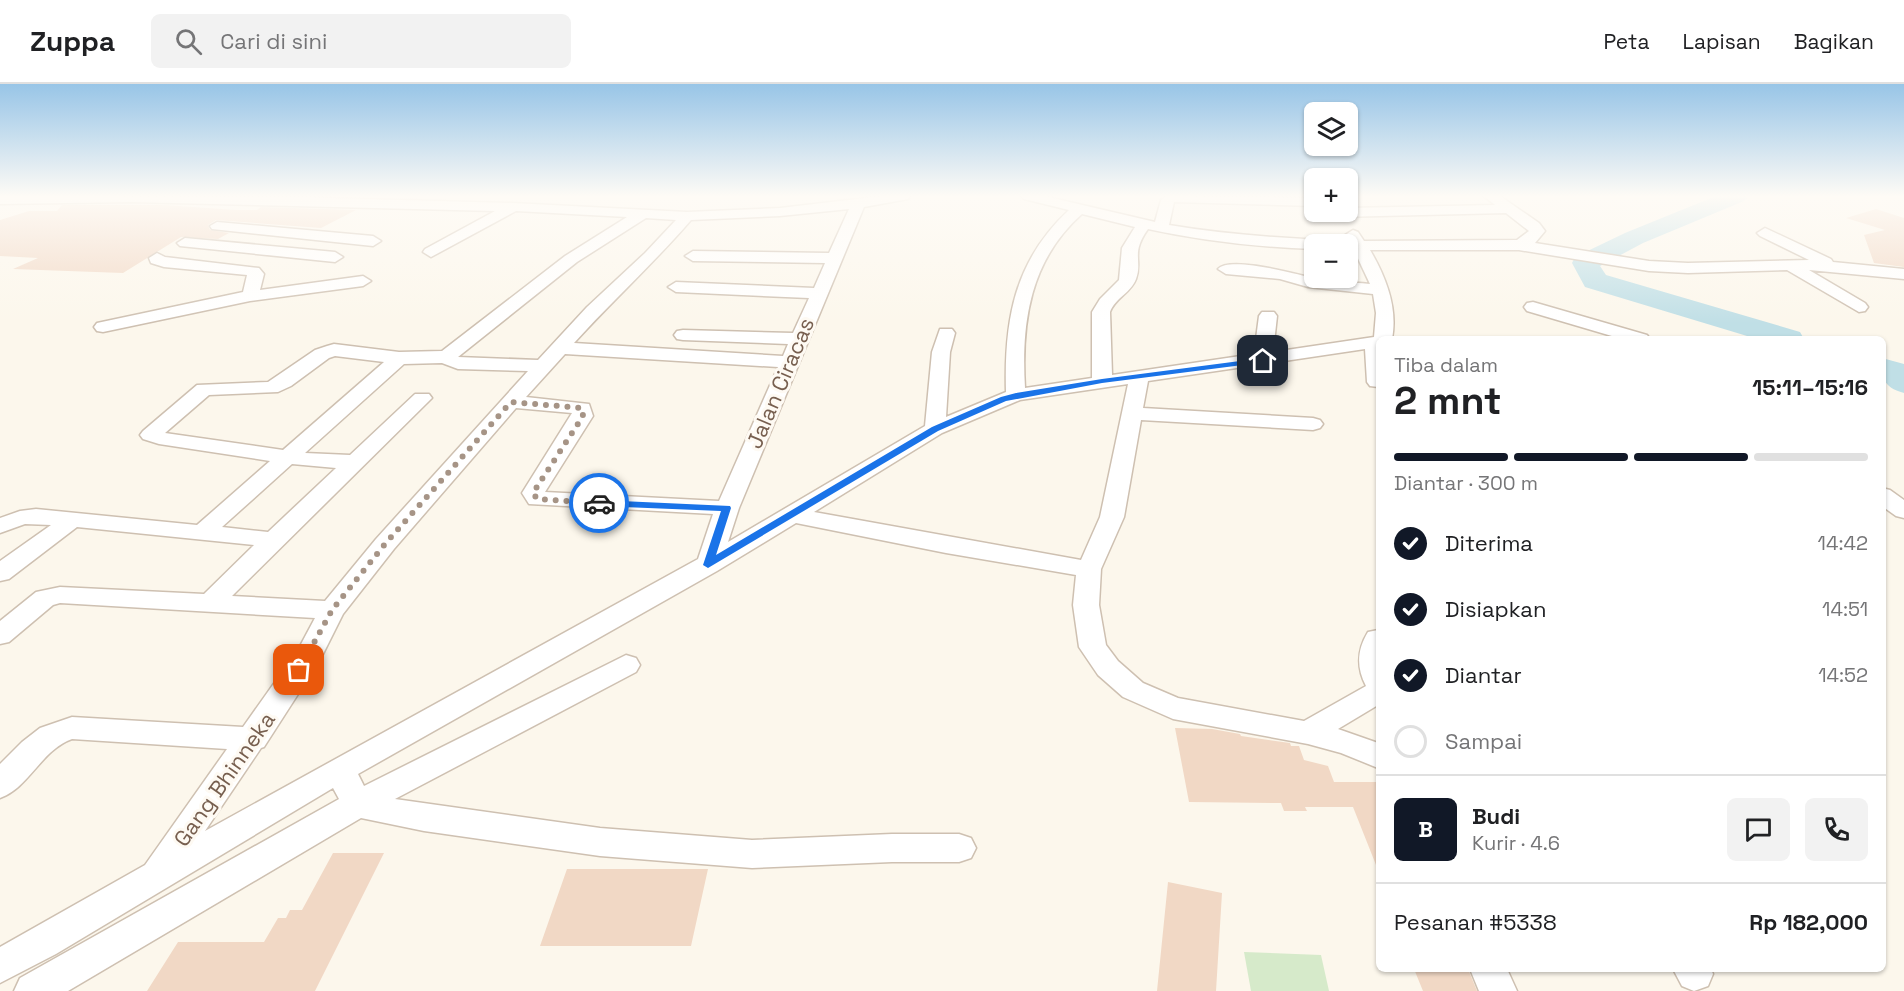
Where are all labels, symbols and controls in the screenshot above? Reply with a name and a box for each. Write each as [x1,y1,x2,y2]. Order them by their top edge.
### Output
search box [151,14,571,68]
text: Zuppa [30,23,115,59]
icon: search [172,25,205,58]
text: Cari di sini [220,27,327,55]
text: Peta [1604,28,1650,55]
text: Lapisan [1683,28,1761,55]
text: Bagikan [1794,28,1874,55]
map controls [1304,102,1358,288]
button: layers [1304,102,1358,156]
button: + [1304,168,1358,222]
button: − [1304,234,1358,288]
street label: Jalan Ciracas [740,313,820,453]
pin [1237,335,1288,386]
icon: home [1246,344,1279,377]
text: Tiba dalam [1394,352,1498,378]
text: 15:11–15:16 [1752,373,1868,401]
text: 2 mnt [1394,376,1502,425]
text: Diantar · 300 m [1394,470,1538,496]
courier [569,473,629,533]
icon: car [583,487,616,520]
icon: check [1394,527,1427,560]
text: Diterima [1445,529,1533,557]
text: 14:42 [1818,530,1868,556]
icon: check [1394,593,1427,626]
text: Disiapkan [1445,595,1547,623]
text: 14:51 [1822,596,1868,622]
pin [273,644,324,695]
icon: bag [282,653,315,686]
icon: check [1394,659,1427,692]
text: Diantar [1445,661,1522,689]
text: 14:52 [1818,662,1868,688]
street label: Gang Bhinneka [167,706,281,852]
text: Sampai [1445,727,1522,755]
button: chat [1727,798,1790,861]
button: phone [1805,798,1868,861]
text: Budi [1472,802,1520,830]
text: B [1418,815,1433,843]
text: Kurir · 4.6 [1472,830,1560,856]
text: Pesanan #5338 [1394,908,1557,936]
text: Rp 182,000 [1749,908,1868,936]

